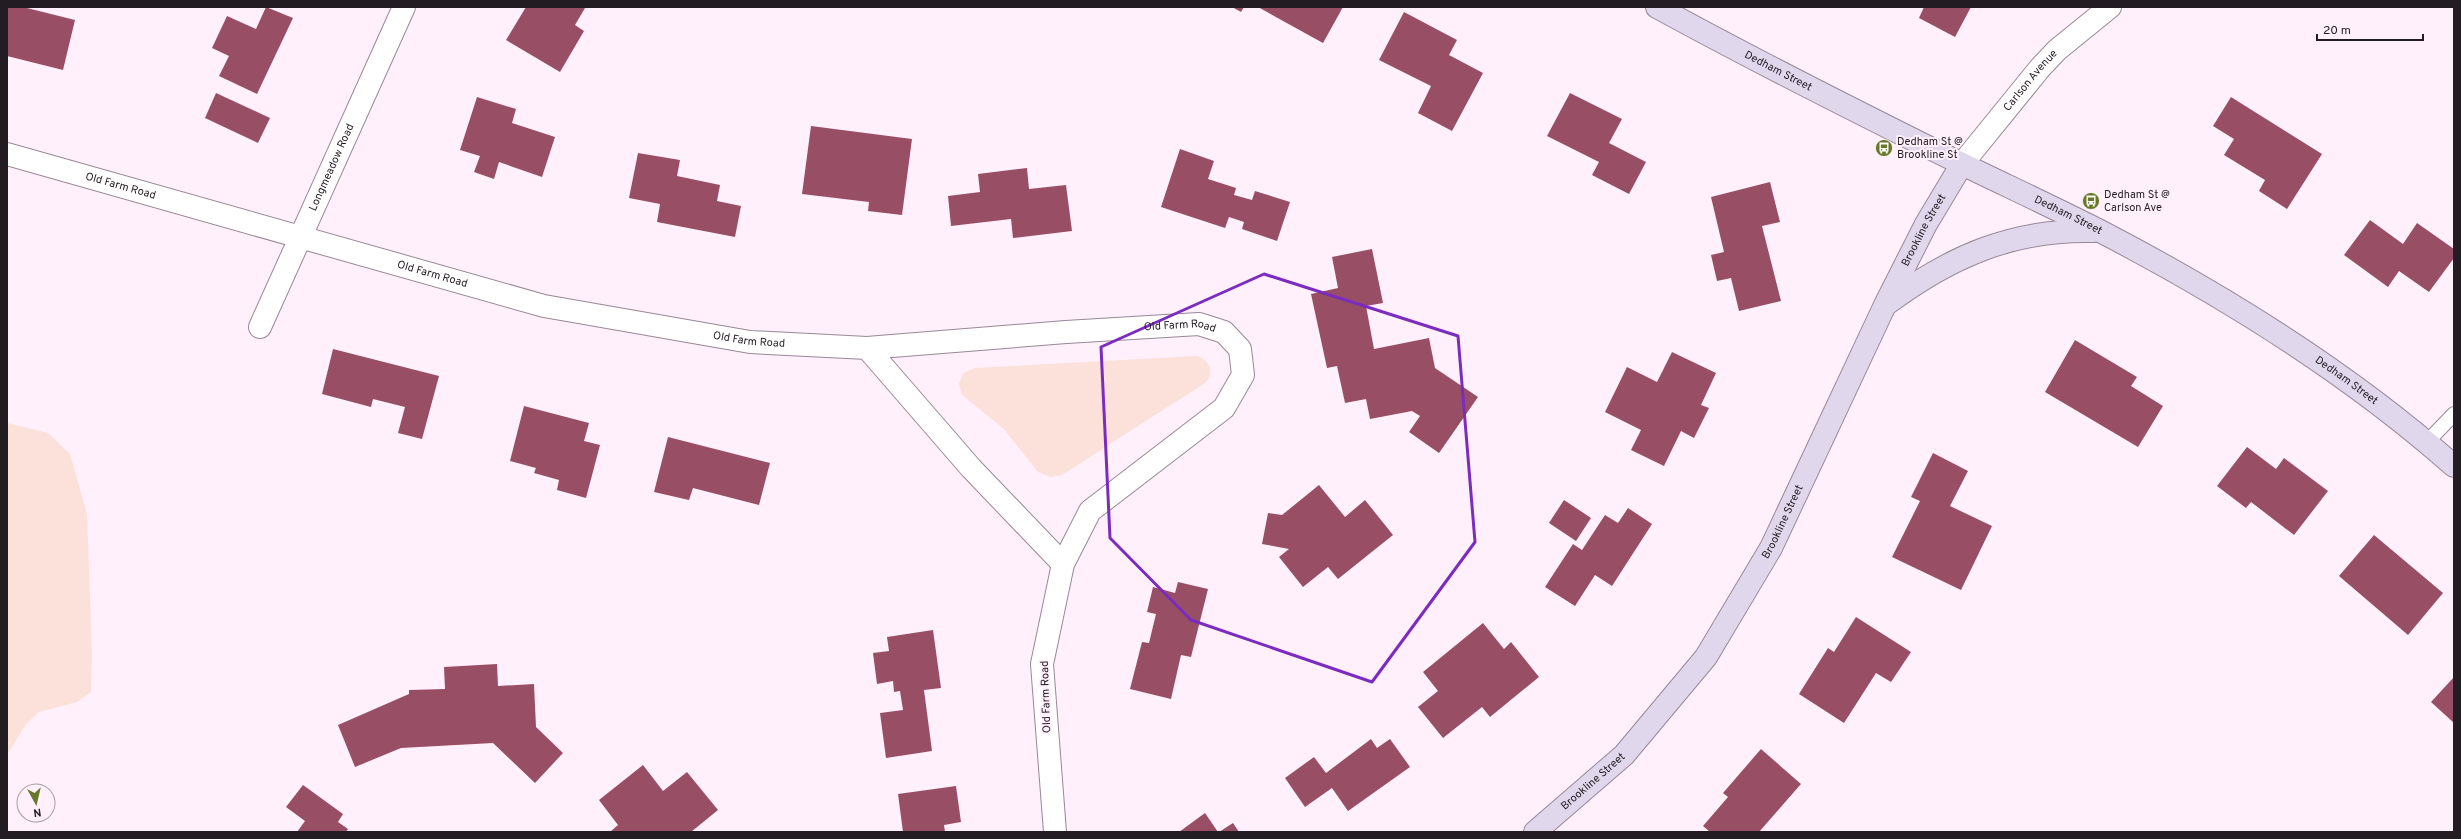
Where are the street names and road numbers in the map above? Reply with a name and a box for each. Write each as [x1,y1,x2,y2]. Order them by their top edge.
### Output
street label: Carlson Avenue [2001,47,2061,114]
street label: Dedham Street [1742,48,1814,94]
street label: Longmeadow Road [306,122,358,213]
street label: Old Farm Road [84,170,157,203]
street label: Brookline Street [1899,192,1949,269]
street label: Dedham Street [2032,193,2105,238]
street label: Old Farm Road [395,258,469,291]
street label: Old Farm Road [1143,317,1218,336]
street label: Old Farm Road [712,329,785,351]
street label: Dedham Street [2312,353,2381,408]
street label: Brookline Street [1759,483,1807,562]
street label: Old Farm Road [1038,661,1054,733]
street label: Brookline Street [1558,750,1628,813]

